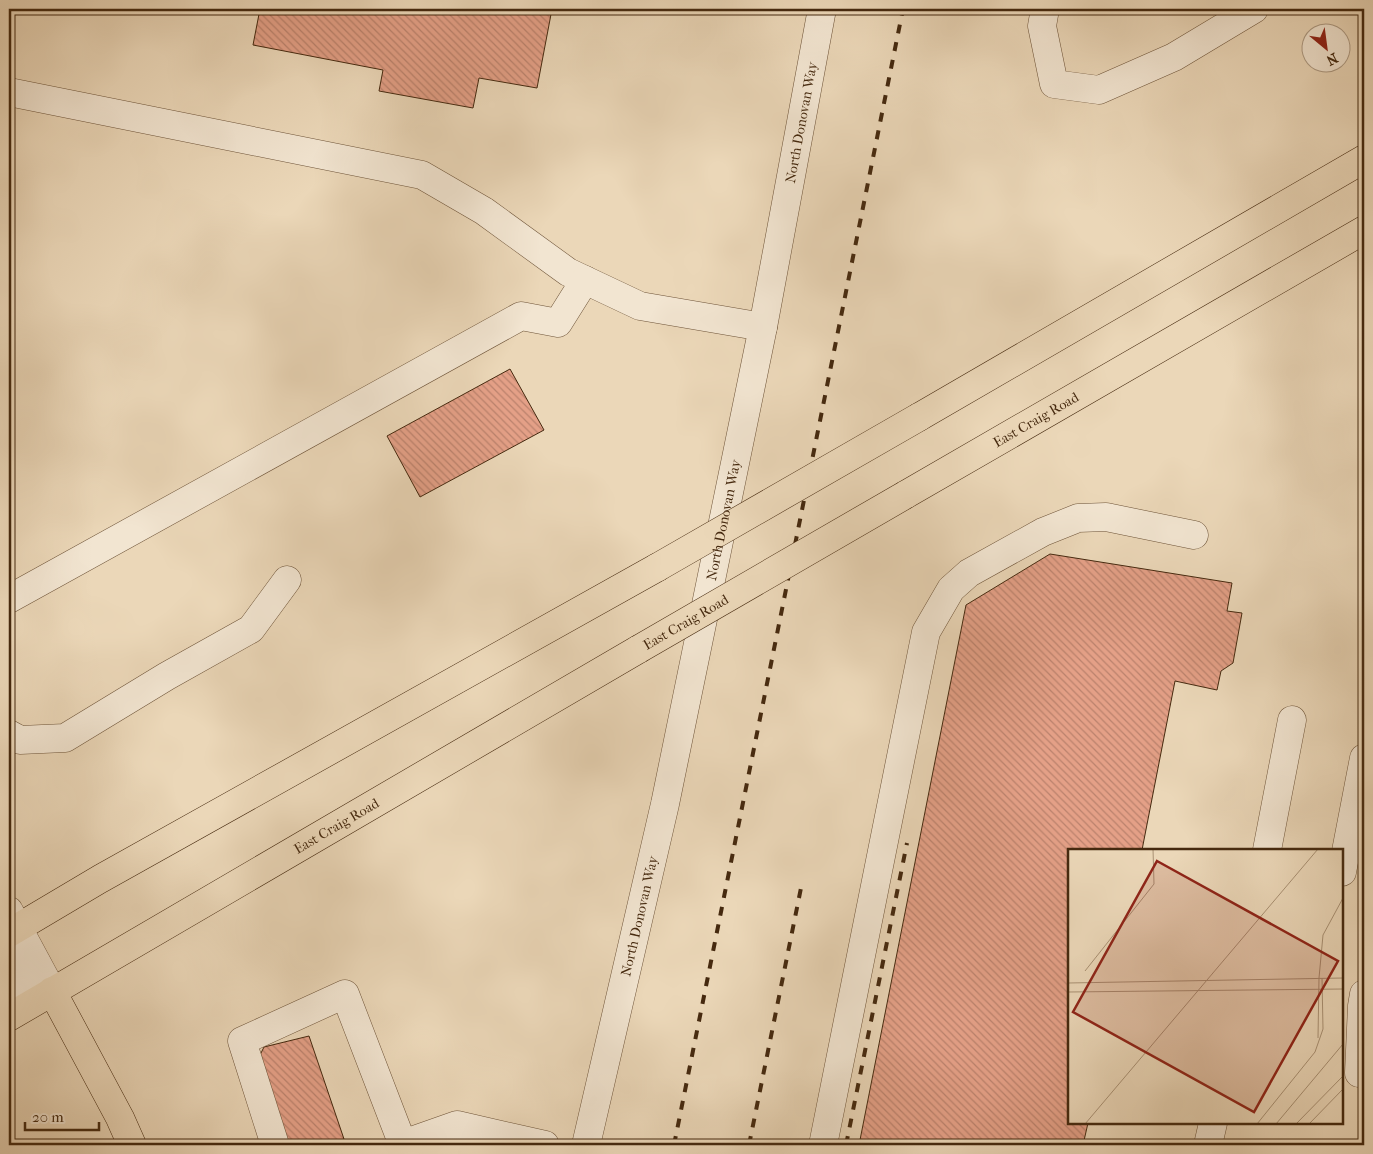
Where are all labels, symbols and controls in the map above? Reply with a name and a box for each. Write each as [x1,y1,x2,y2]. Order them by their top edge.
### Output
north arrow [1300,22,1350,72]
text: N [1323,49,1341,69]
street label: North Donovan Way [782,60,821,185]
street label: East Craig Road [990,388,1082,451]
street label: North Donovan Way [703,458,745,582]
street label: East Craig Road [640,591,732,654]
street label: East Craig Road [291,795,382,858]
inset map [1068,849,1343,1124]
street label: North Donovan Way [617,854,662,978]
scale bar [25,1099,99,1131]
text: 20 m [32,1108,64,1126]

